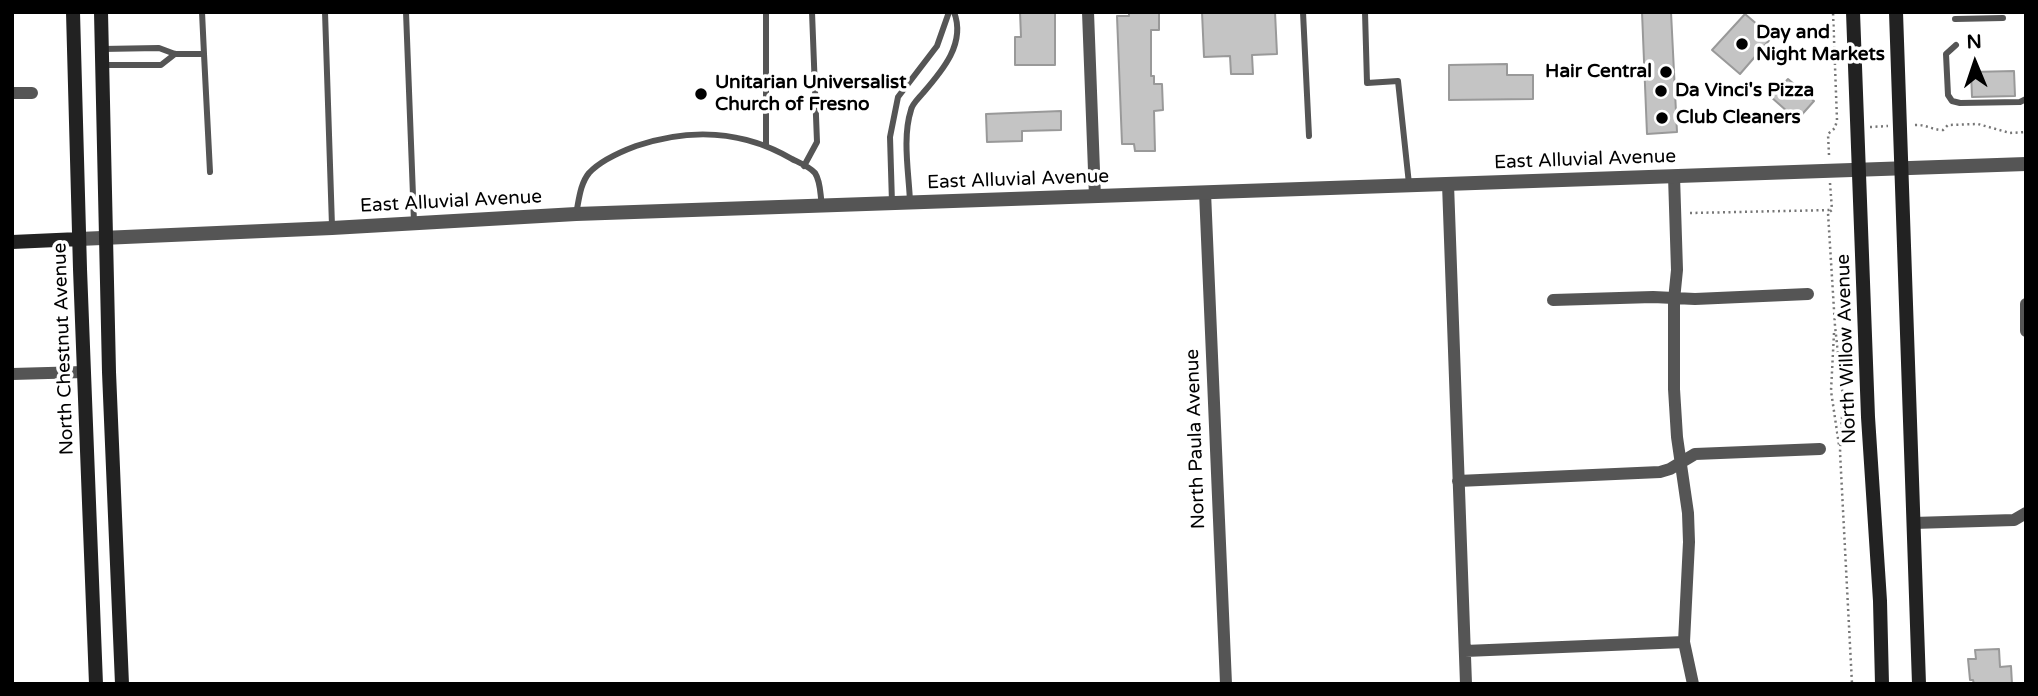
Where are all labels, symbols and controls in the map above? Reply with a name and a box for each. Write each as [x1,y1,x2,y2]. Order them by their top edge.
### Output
place label: Day and Night Markets [1756,22,1885,66]
north arrow [1940,28,2010,98]
text: N [1966,31,1982,53]
marker: Day and Night Markets [1734,36,1750,52]
place label: Hair Central [1545,61,1652,83]
marker: Hair Central [1658,64,1674,80]
place label: Unitarian Universalist Church of Fresno [715,72,906,116]
place label: Da Vinci's Pizza [1675,80,1814,102]
marker: Da Vinci's Pizza [1653,83,1669,99]
marker: Unitarian Universalist Church of Fresno [693,86,709,102]
place label: Club Cleaners [1676,107,1801,129]
marker: Club Cleaners [1654,110,1670,126]
street label: East Alluvial Avenue [1494,145,1676,175]
street label: East Alluvial Avenue [927,165,1109,195]
street label: East Alluvial Avenue [359,186,543,218]
street label: North Chestnut Avenue [49,242,79,456]
street label: North Willow Avenue [1832,254,1862,444]
street label: North Paula Avenue [1181,348,1211,530]

